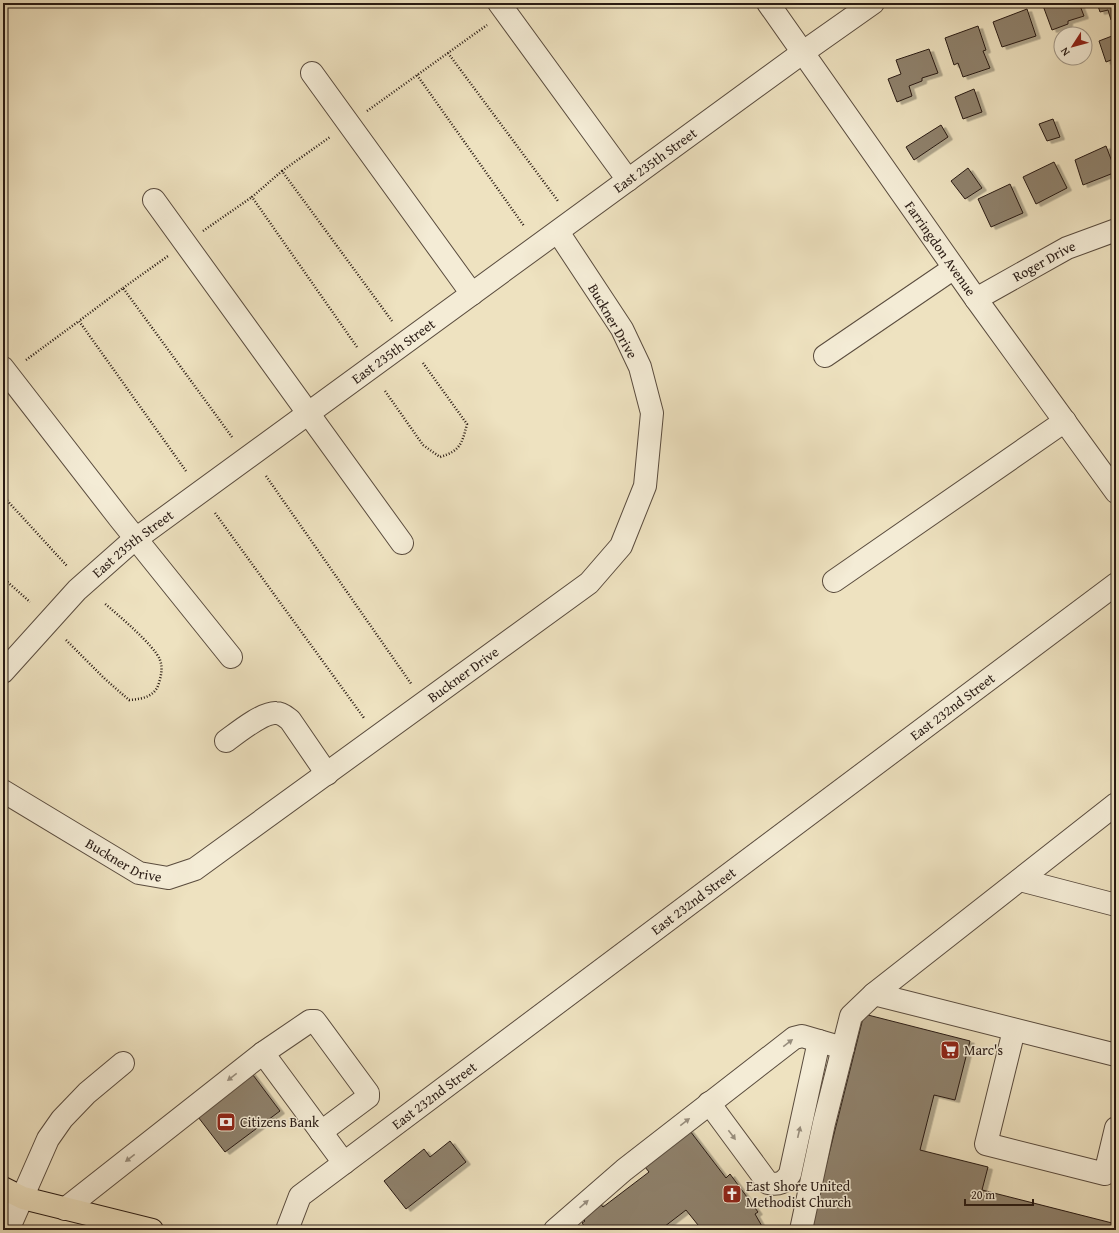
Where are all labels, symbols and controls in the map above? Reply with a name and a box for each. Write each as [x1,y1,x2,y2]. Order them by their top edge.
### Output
north arrow [1053,26,1093,66]
text: N [1056,44,1074,60]
street label: East 235th Street [609,123,701,197]
street label: Farringdon Avenue [900,197,981,300]
street label: Roger Drive [1009,236,1079,286]
street label: Buckner Drive [584,280,643,362]
street label: East 235th Street [347,314,439,388]
street label: East 235th Street [88,505,177,582]
street label: Buckner Drive [423,642,503,707]
street label: East 232nd Street [906,668,999,745]
street label: Buckner Drive [82,833,164,887]
street label: East 232nd Street [647,863,740,939]
one-way arrow [783,1039,794,1047]
supermarket icon: Marc's [939,1039,961,1061]
place label: Marc's [964,1040,1003,1060]
street label: East 232nd Street [387,1057,481,1134]
one-way arrow [226,1073,237,1082]
bank icon: Citizens Bank [215,1111,237,1133]
place label: Citizens Bank [240,1112,320,1132]
one-way arrow [679,1117,690,1126]
one-way arrow [797,1126,803,1138]
one-way arrow [728,1129,736,1140]
one-way arrow [124,1154,135,1162]
place label: East Shore United Methodist Church [746,1176,852,1212]
scale bar [965,1181,1033,1207]
church icon: East Shore United Methodist Church [721,1183,743,1205]
text: 20 m [971,1186,995,1203]
one-way arrow [579,1200,590,1209]

